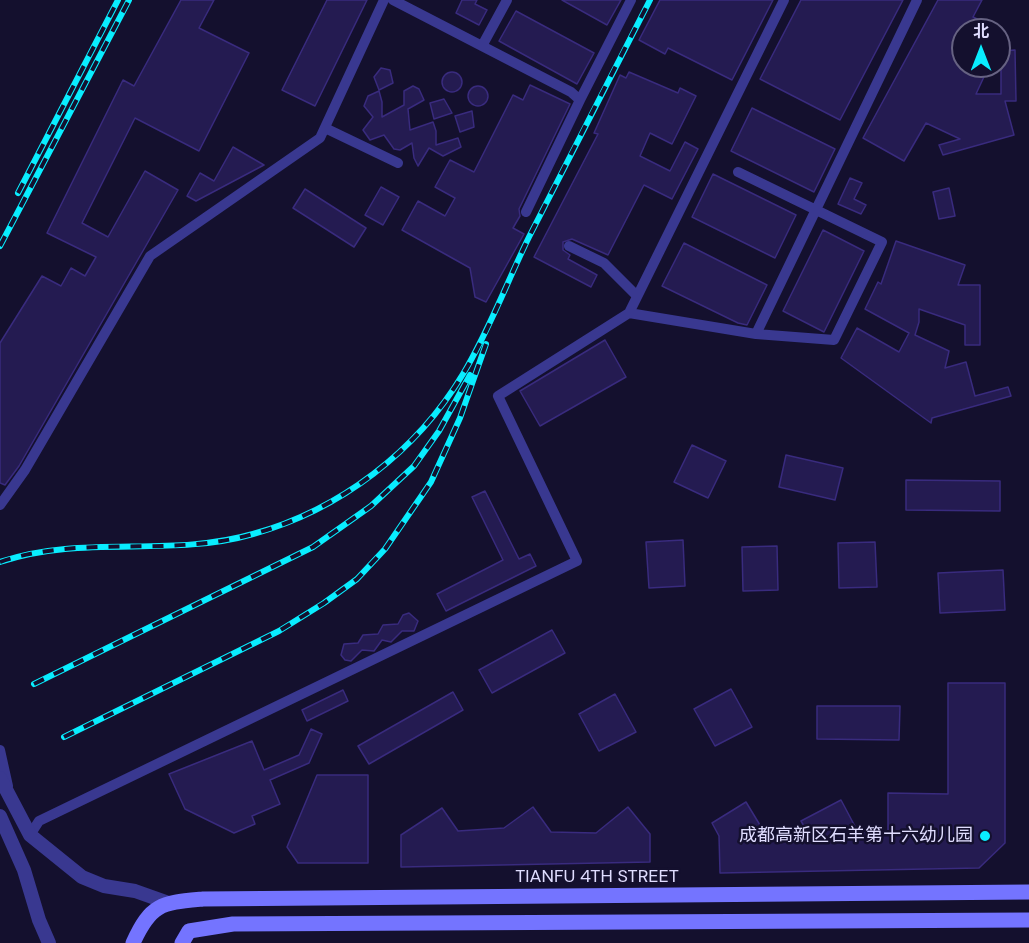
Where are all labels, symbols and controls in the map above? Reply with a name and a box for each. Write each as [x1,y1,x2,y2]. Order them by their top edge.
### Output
north arrow [951,18,1011,78]
text: 北 [973,21,989,42]
place label: 成都高新区石羊第十六幼儿园 [739,825,973,847]
marker: 成都高新区石羊第十六幼儿园 [978,829,992,843]
street label: TIANFU 4TH STREET [515,866,679,888]

